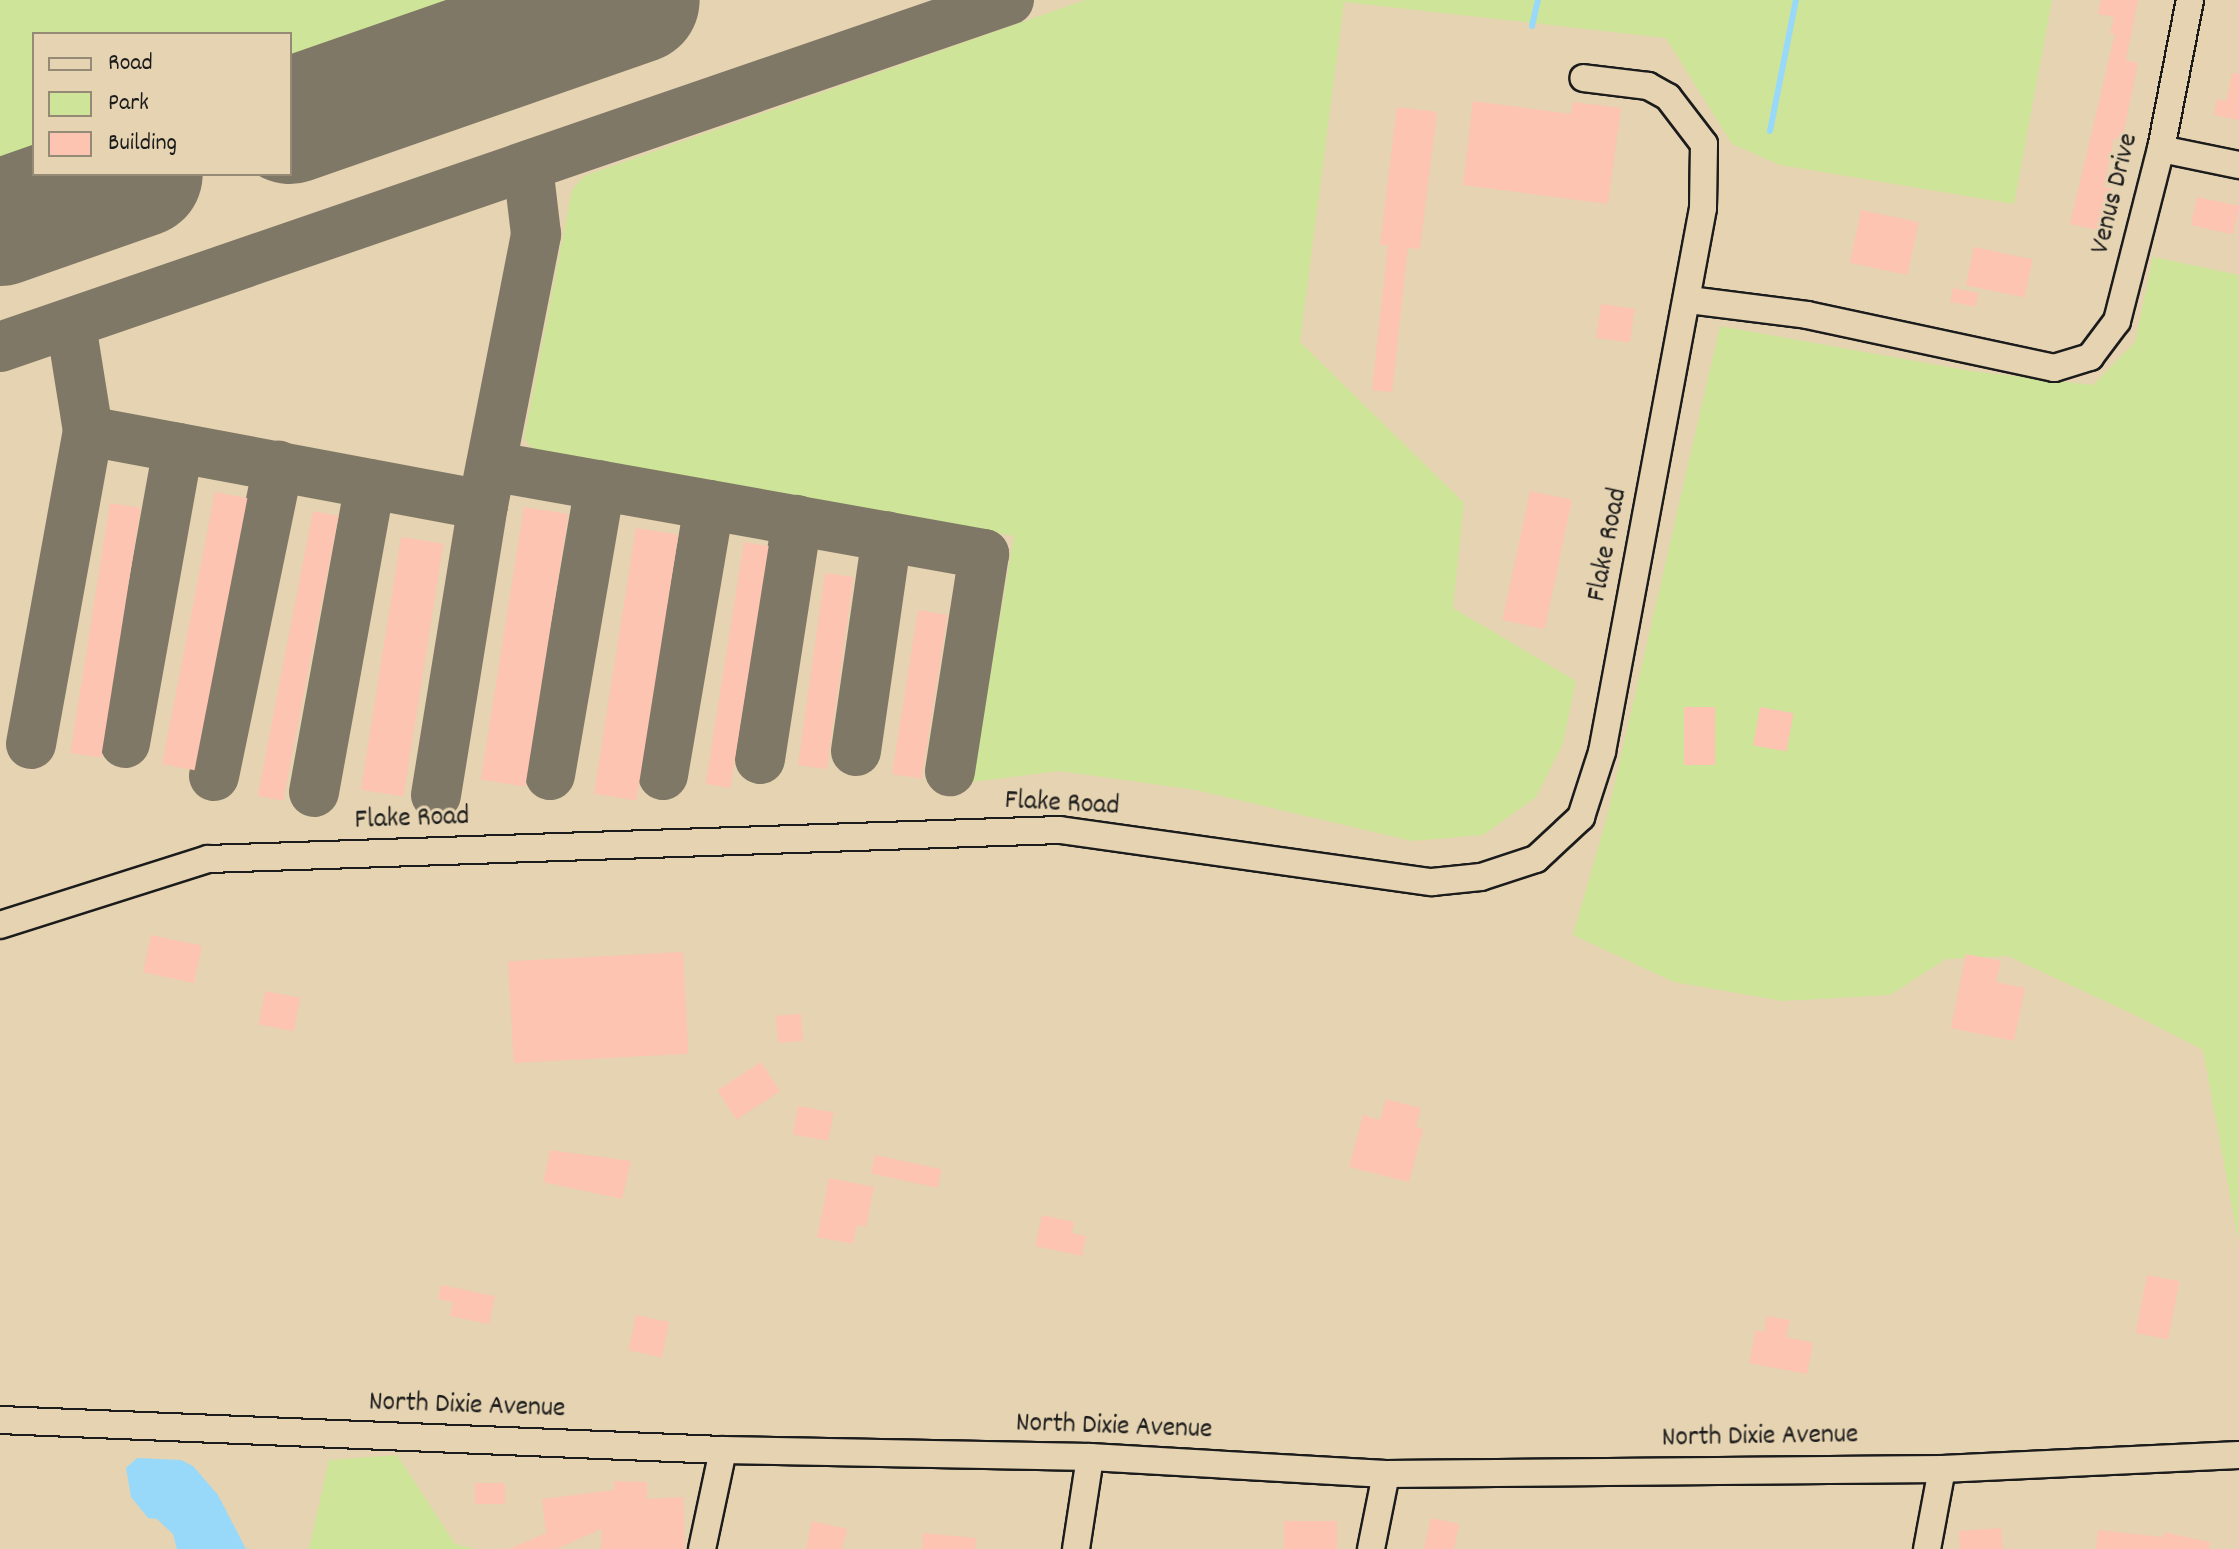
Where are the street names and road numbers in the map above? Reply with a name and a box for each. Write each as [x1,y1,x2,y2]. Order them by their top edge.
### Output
street label: Venus Drive [2085,130,2147,258]
street label: Flake Road [1582,485,1636,605]
street label: Flake Road [1004,785,1120,825]
street label: Flake Road [354,801,470,839]
street label: North Dixie Avenue [368,1387,566,1427]
street label: North Dixie Avenue [1015,1408,1213,1448]
street label: North Dixie Avenue [1661,1419,1859,1457]

